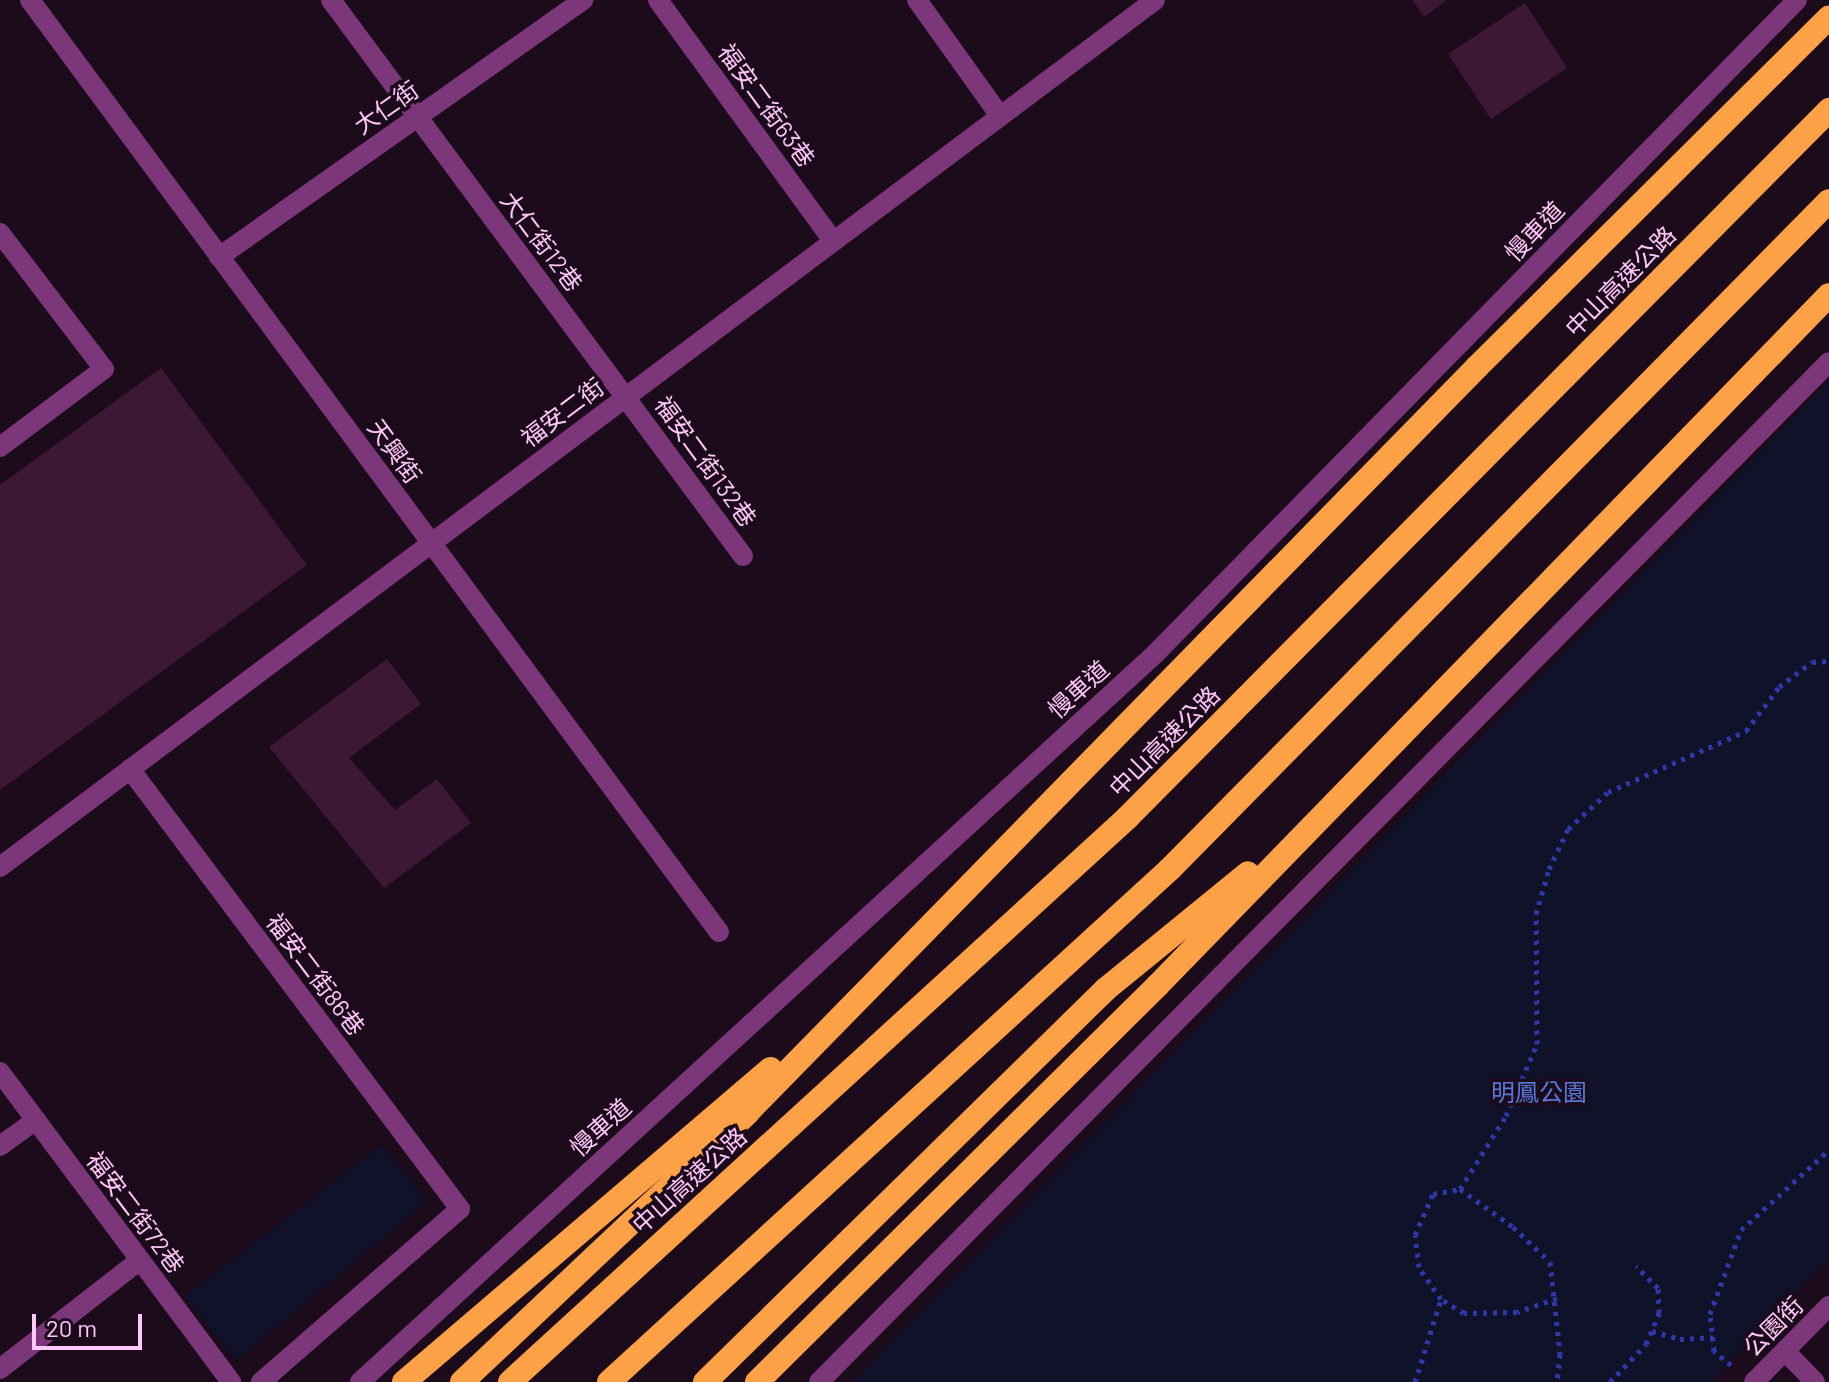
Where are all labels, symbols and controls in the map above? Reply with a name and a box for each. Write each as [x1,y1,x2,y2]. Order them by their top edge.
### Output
street label: 福安二街63巷 [713,38,821,172]
street label: 大仁街 [348,75,424,139]
street label: 大仁街12巷 [495,186,589,296]
street label: 慢車道 [1499,195,1569,267]
street label: 中山高速公路 [1559,220,1681,342]
street label: 福安二街 [515,372,609,452]
street label: 福安二街132巷 [649,390,763,532]
street label: 天興街 [362,413,428,489]
street label: 慢車道 [1042,654,1114,724]
street label: 中山高速公路 [1103,680,1225,802]
street label: 福安二街86巷 [261,907,371,1041]
park label: 明鳳公園 [1491,1078,1587,1106]
street label: 慢車道 [564,1092,636,1162]
street label: 中山高速公路 [626,1121,752,1239]
street label: 福安二街72巷 [81,1146,191,1278]
street label: 公園街 [1737,1290,1809,1362]
scale bar [36,1298,146,1348]
text: 20 m [46,1313,97,1342]

